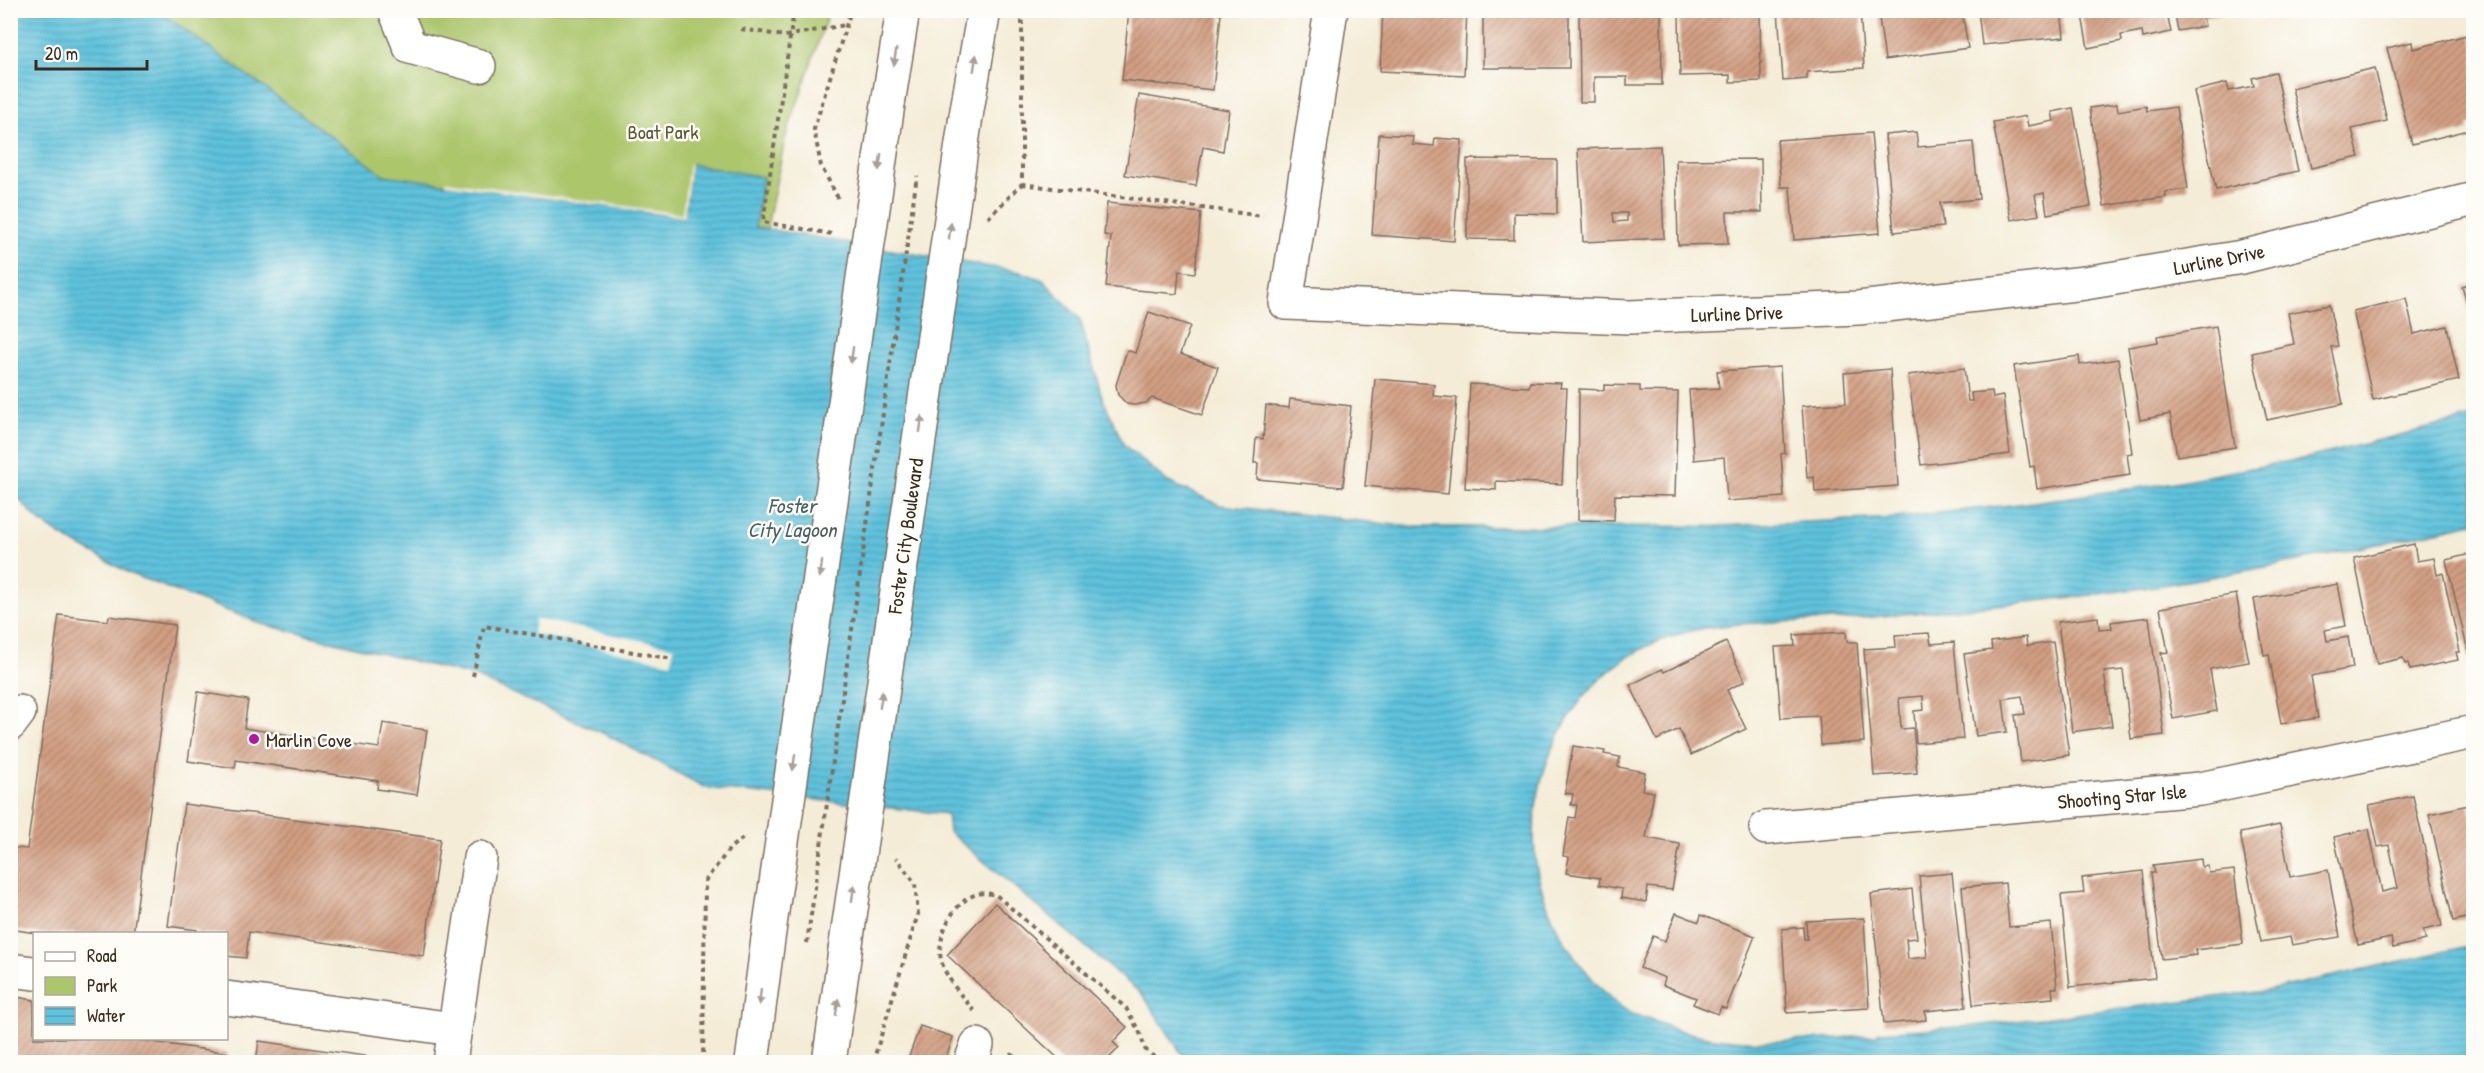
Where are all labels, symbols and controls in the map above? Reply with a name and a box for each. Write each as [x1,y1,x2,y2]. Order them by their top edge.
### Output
scale bar [36,33,147,71]
text: 20 m [45,41,78,66]
one-way arrow [891,48,900,67]
one-way arrow [971,54,980,73]
park label: Boat Park [628,118,698,145]
one-way arrow [875,153,884,172]
one-way arrow [945,222,954,241]
street label: Lurline Drive [2171,237,2267,281]
street label: Lurline Drive [1690,298,1784,328]
one-way arrow [847,346,857,365]
one-way arrow [917,415,926,434]
street label: Foster City Boulevard [881,456,929,616]
water label: Foster City Lagoon [748,491,838,544]
one-way arrow [817,560,826,579]
one-way arrow [877,691,886,710]
place label: Marlin Cove [266,726,352,753]
marker: Marlin Cove [247,732,261,746]
one-way arrow [789,753,798,772]
street label: Shooting Star Isle [2056,777,2188,815]
one-way arrow [849,884,858,903]
legend [33,932,228,1040]
text: Road [87,943,117,968]
text: Park [87,973,118,998]
one-way arrow [756,988,765,1007]
one-way arrow [832,997,841,1016]
text: Water [87,1003,125,1028]

